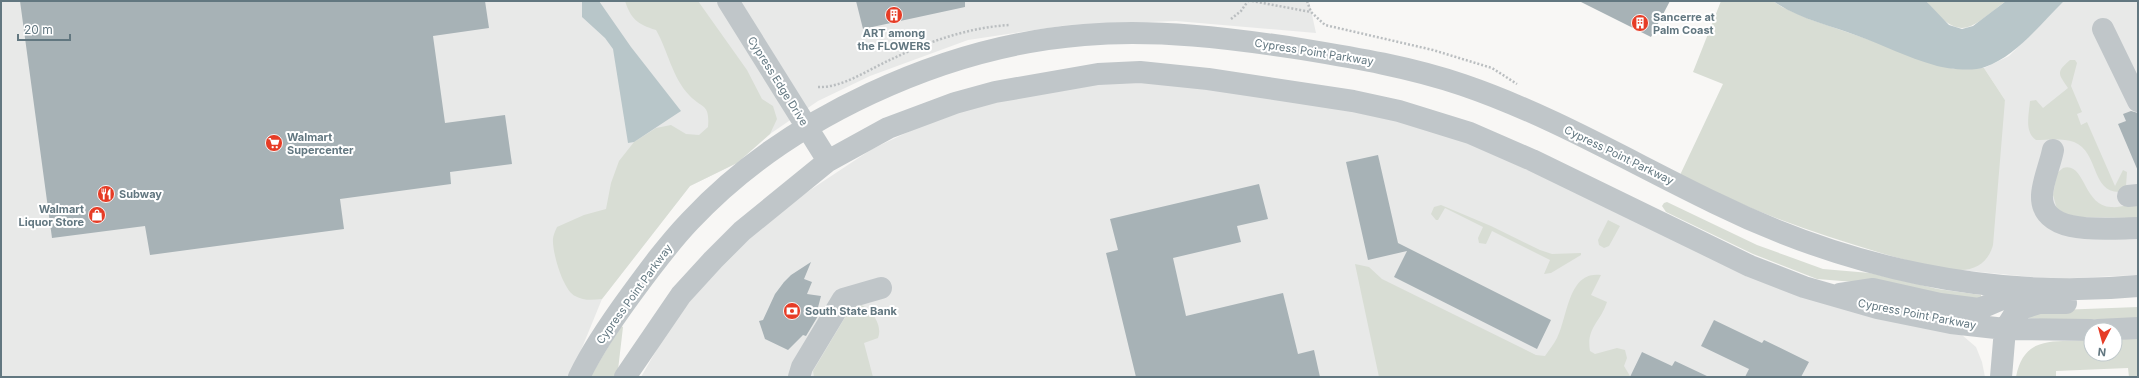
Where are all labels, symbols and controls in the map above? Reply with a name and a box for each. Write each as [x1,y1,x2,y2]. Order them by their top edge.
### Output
building icon: ART among the FLOWERS [884,5,904,25]
place label: Sancerre at Palm Coast [1653,10,1715,37]
building icon: Sancerre at Palm Coast [1630,13,1650,33]
scale bar [18,16,70,42]
text: 20 m [24,22,53,37]
place label: ART among the FLOWERS [857,26,931,53]
street label: Cypress Edge Drive [745,34,811,128]
street label: Cypress Point Parkway [1254,36,1374,68]
street label: Cypress Point Parkway [1562,122,1676,188]
place label: Walmart Supercenter [287,130,354,157]
supermarket icon: Walmart Supercenter [264,133,284,153]
restaurant icon: Subway [96,184,116,204]
place label: Subway [119,187,162,201]
place label: Walmart Liquor Store [19,202,84,229]
shop icon: Walmart Liquor Store [87,205,107,225]
street label: Cypress Point Parkway [593,241,675,347]
street label: Cypress Point Parkway [1857,296,1977,332]
bank icon: South State Bank [782,301,802,321]
place label: South State Bank [805,304,898,318]
north arrow [2083,322,2123,362]
text: N [2097,345,2107,359]

